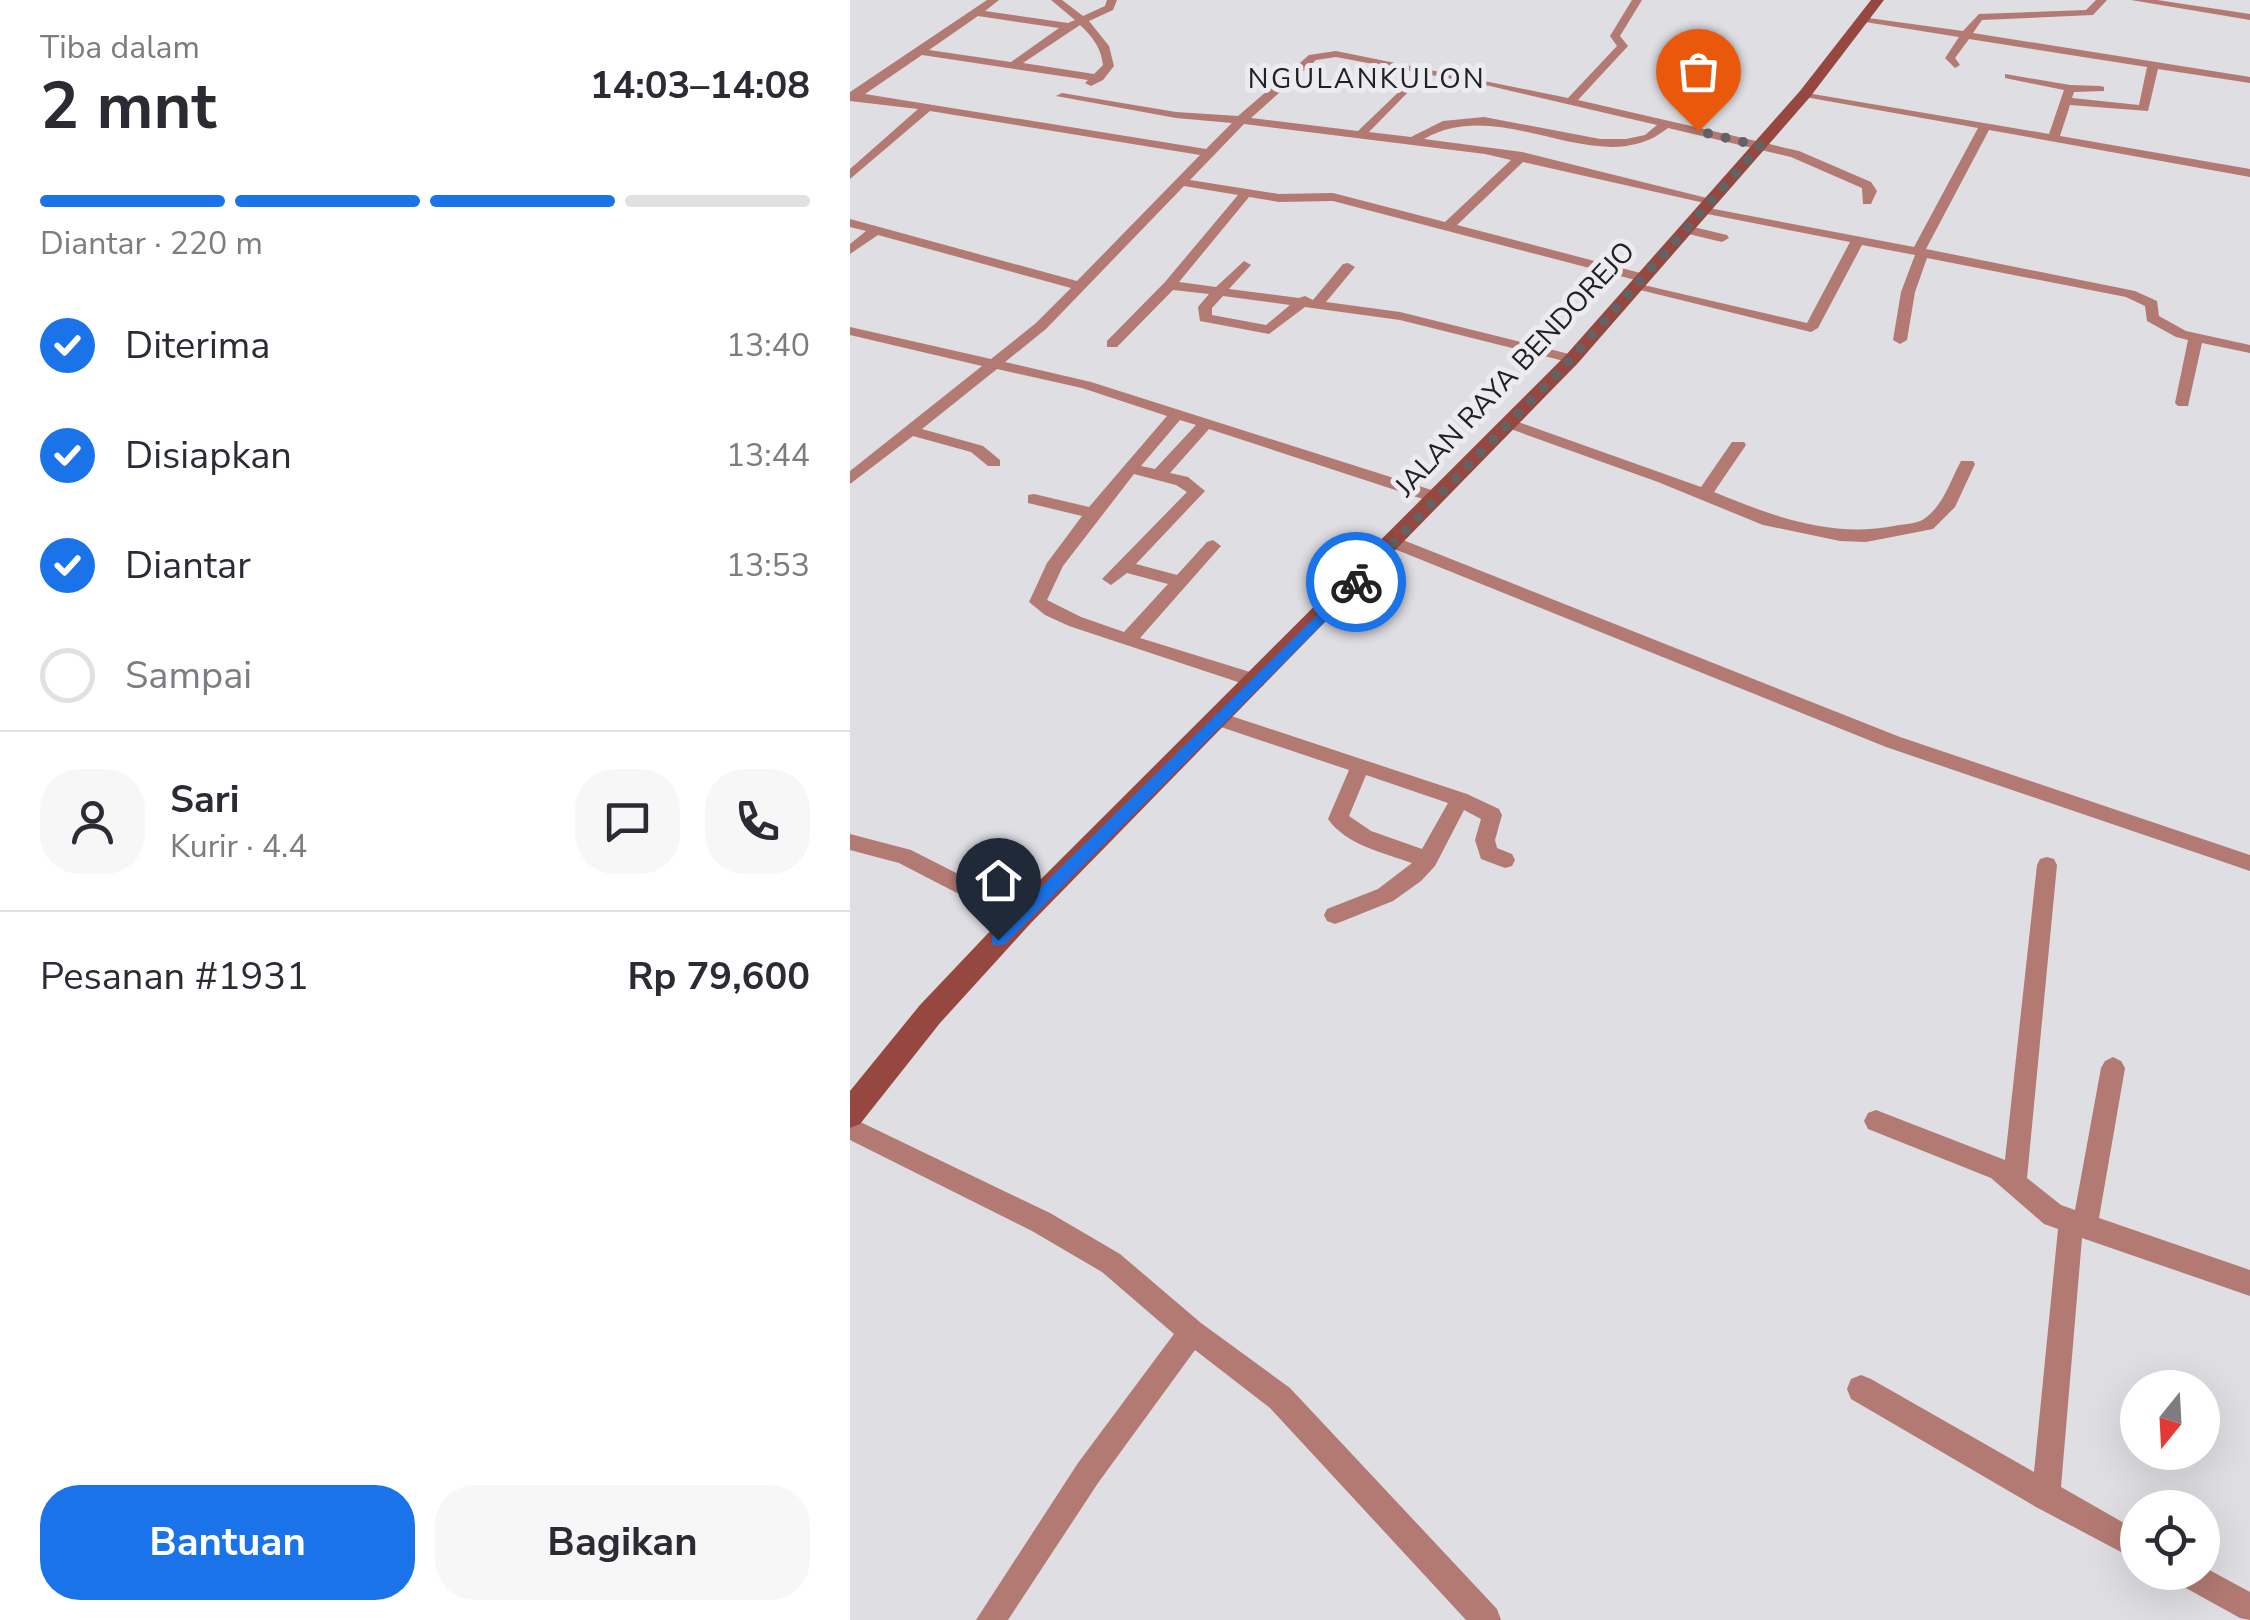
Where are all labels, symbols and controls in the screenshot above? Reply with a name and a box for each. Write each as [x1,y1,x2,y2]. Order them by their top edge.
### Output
text: Tiba dalam [40,26,200,69]
pin [1656,29,1741,132]
icon: bag [1671,44,1726,99]
text: 14:03–14:08 [590,60,810,111]
district label: NGULANKULON [1248,60,1486,98]
text: 2 mnt [40,62,217,151]
text: Diantar · 220 m [40,222,263,265]
street label: JALAN RAYA BENDOREJO [1386,233,1643,506]
icon: check [40,318,95,373]
text: Diterima [125,320,270,371]
text: 13:40 [726,324,810,367]
icon: check [40,428,95,483]
text: Disiapkan [125,430,292,481]
text: 13:44 [726,434,810,477]
courier [1306,532,1406,632]
icon: check [40,538,95,593]
text: Diantar [125,540,251,591]
text: 13:53 [726,544,810,587]
icon: bike [1329,555,1384,610]
text: Sampai [125,650,252,701]
button: person [40,769,145,874]
button: chat [575,769,680,874]
button: phone [705,769,810,874]
text: Sari [170,774,239,825]
text: Kurir · 4.4 [170,825,307,868]
pin [956,838,1041,941]
icon: home [971,853,1026,908]
text: Pesanan #1931 [40,951,309,1002]
text: Rp 79,600 [627,951,810,1002]
north arrow [2120,1370,2220,1470]
map controls [2120,1370,2220,1590]
button: Bantuan [40,1485,415,1600]
button: Bagikan [435,1485,810,1600]
button: locate [2120,1490,2220,1590]

